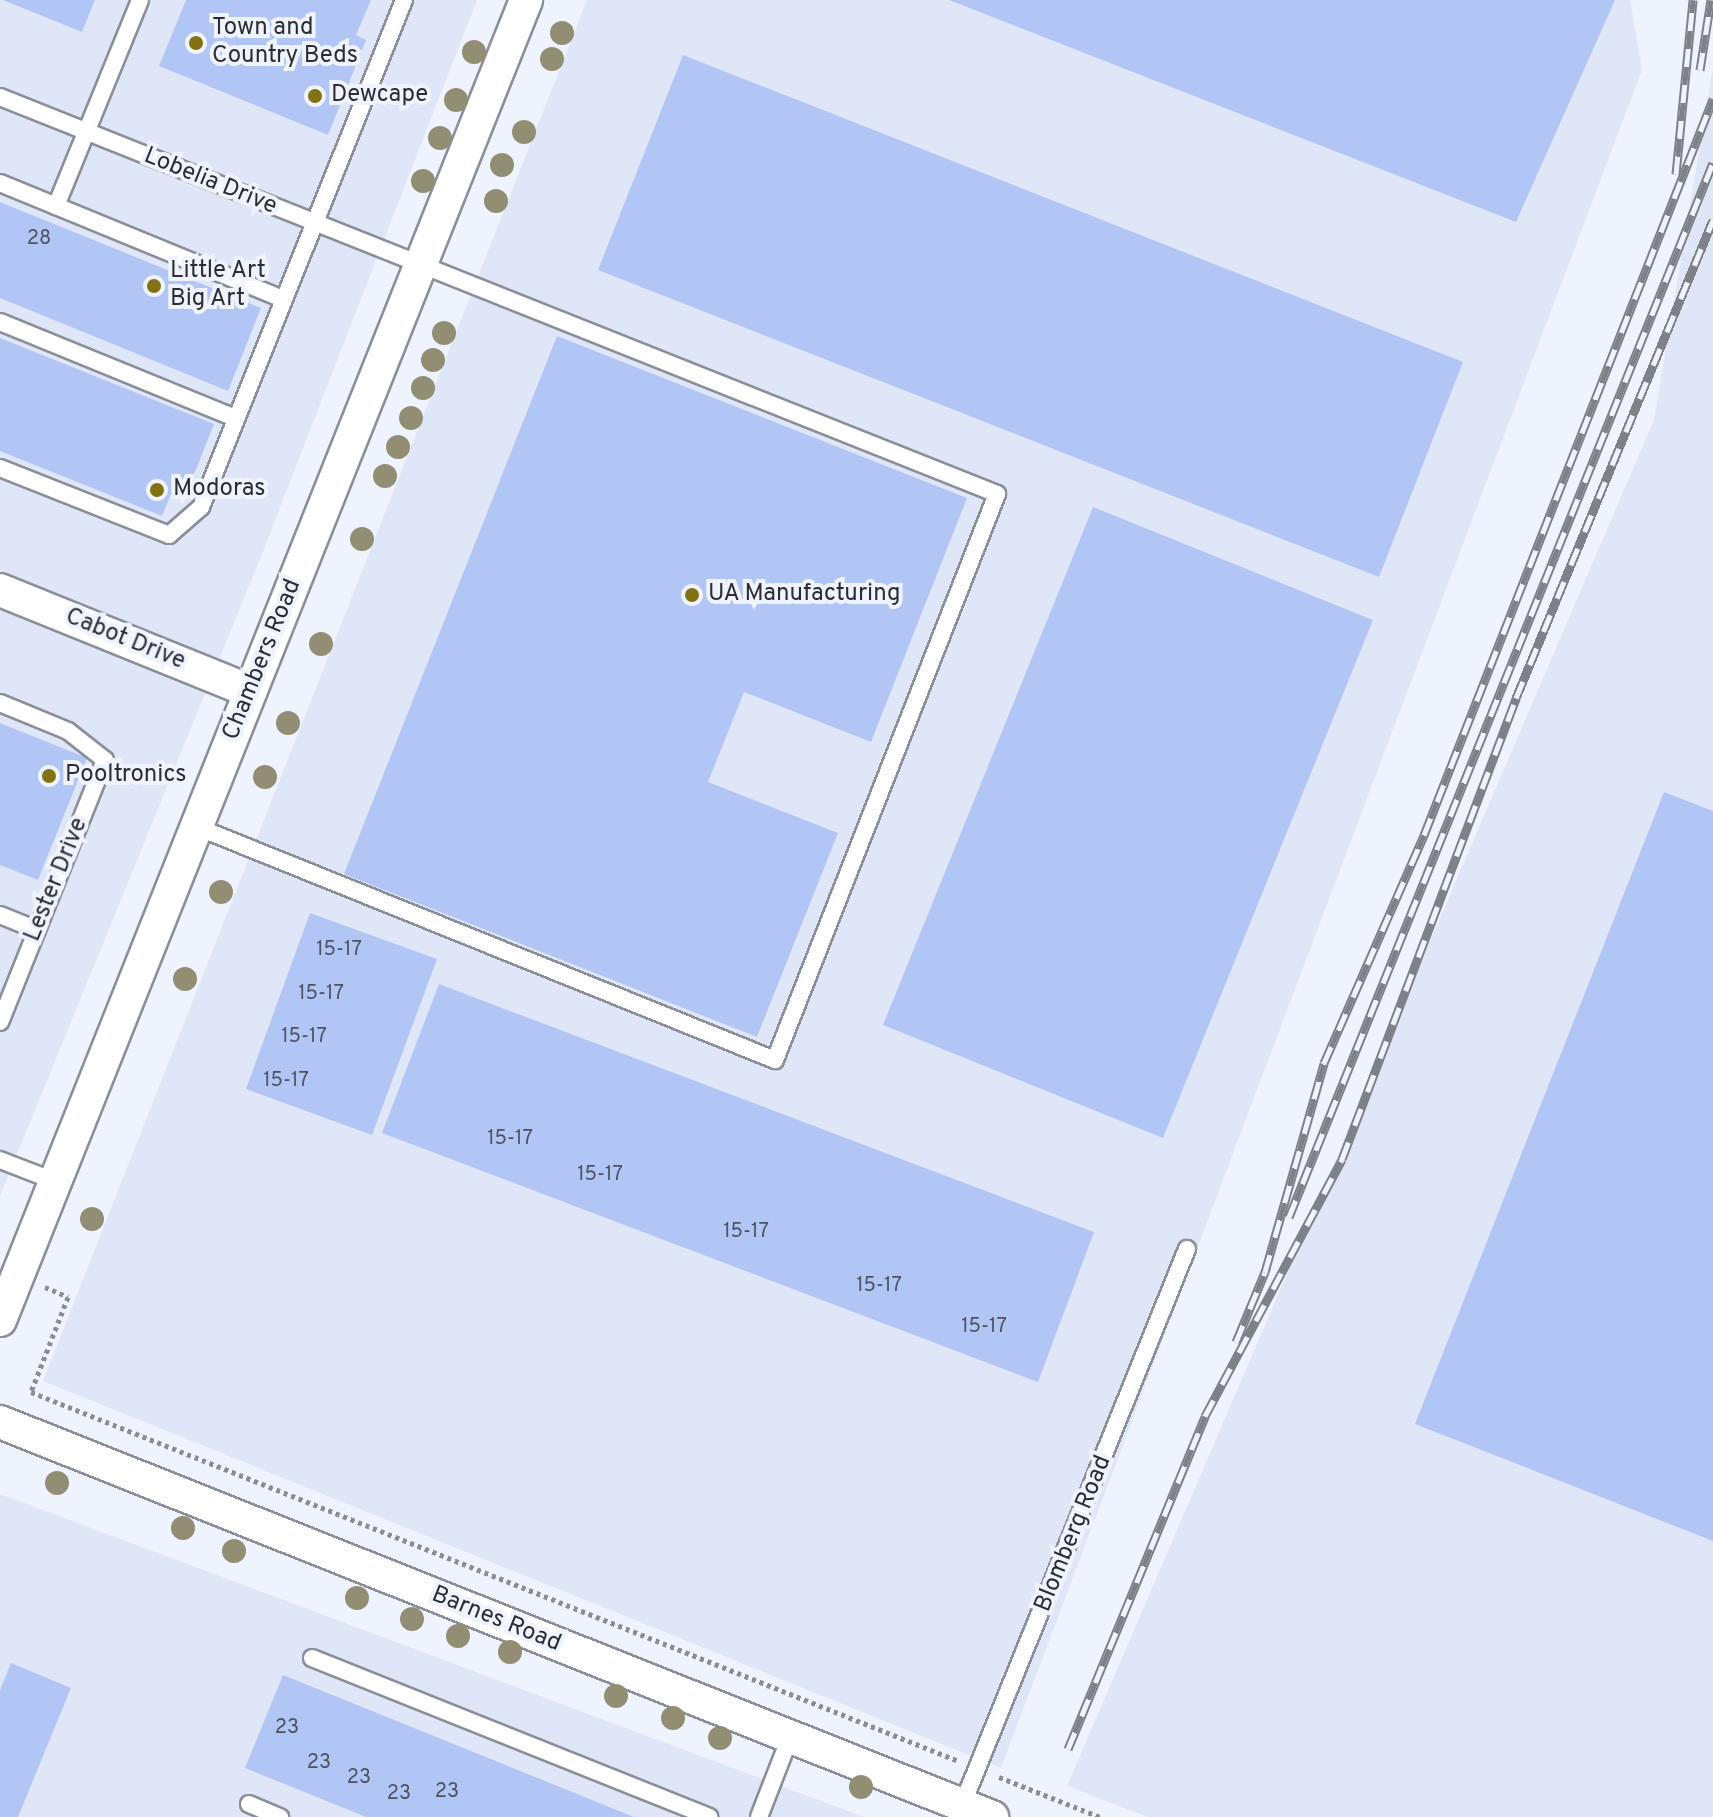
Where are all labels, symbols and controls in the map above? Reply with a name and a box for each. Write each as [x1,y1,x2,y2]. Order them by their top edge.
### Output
place label: Town and Country Beds [212,15,358,71]
marker: Town and Country Beds [187,34,205,52]
place label: Dewcape [331,82,428,110]
marker: Dewcape [306,87,324,105]
street label: Lobelia Drive [139,142,281,222]
house number: 28 [27,227,51,251]
place label: Little Art Big Art [170,258,267,314]
marker: Little Art Big Art [145,277,163,295]
place label: Modoras [173,476,266,504]
marker: Modoras [148,481,166,499]
street label: Chambers Road [218,575,308,745]
place label: UA Manufacturing [708,581,902,609]
marker: UA Manufacturing [683,586,701,604]
street label: Cabot Drive [61,603,189,677]
place label: Pooltronics [65,762,186,790]
marker: Pooltronics [40,767,58,785]
street label: Lester Drive [19,814,95,946]
house number: 15-17 [316,938,362,962]
house number: 15-17 [298,982,344,1006]
house number: 15-17 [281,1025,327,1049]
house number: 15-17 [263,1069,309,1093]
house number: 15-17 [487,1127,533,1151]
house number: 15-17 [577,1163,623,1187]
house number: 15-17 [723,1220,769,1244]
house number: 15-17 [856,1274,902,1298]
house number: 15-17 [961,1315,1007,1339]
street label: Blomberg Road [1030,1452,1118,1616]
street label: Barnes Road [427,1581,565,1659]
house number: 23 [275,1716,299,1740]
house number: 23 [307,1751,331,1775]
house number: 23 [347,1766,371,1790]
house number: 23 [435,1780,459,1804]
house number: 23 [387,1782,411,1806]

